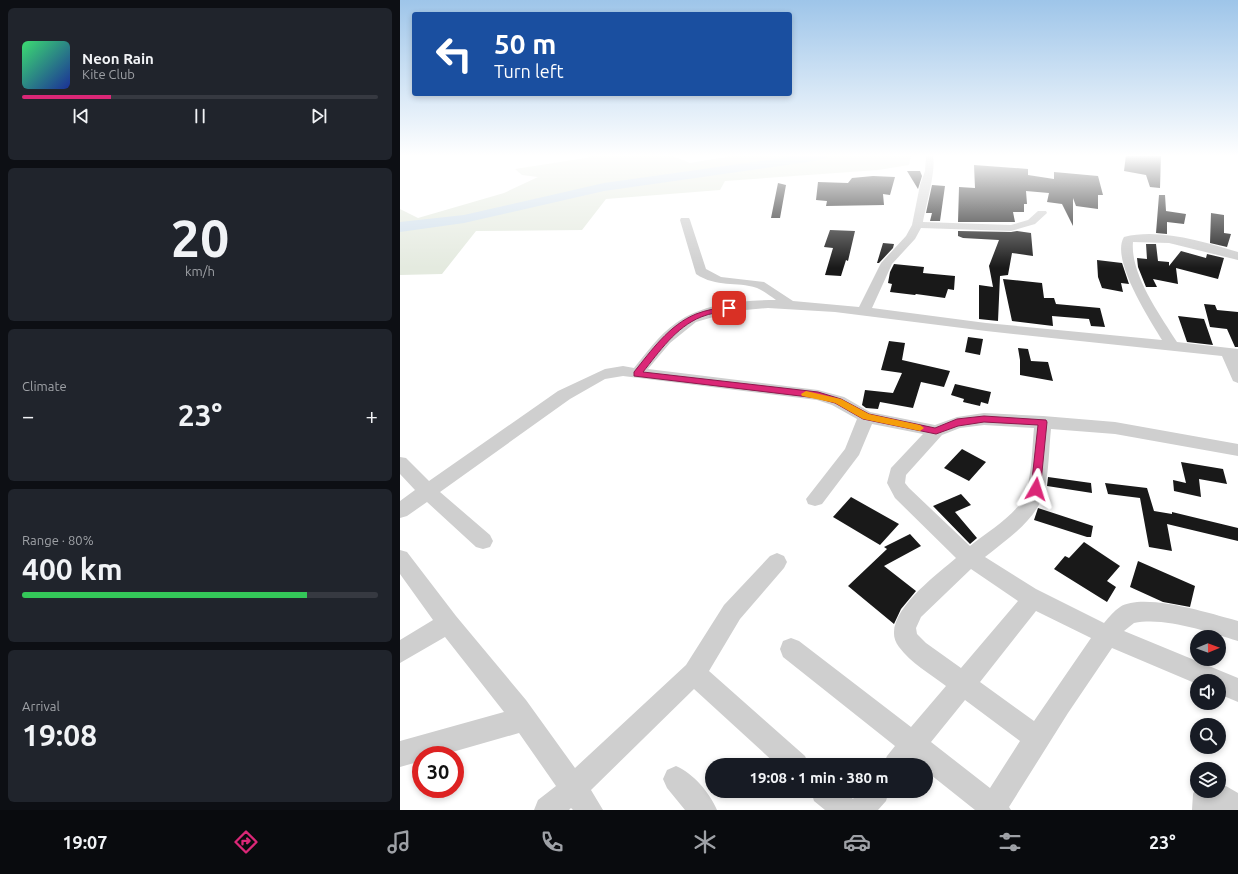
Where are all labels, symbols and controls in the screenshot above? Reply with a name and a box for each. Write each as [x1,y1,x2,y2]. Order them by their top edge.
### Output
icon: left [428,28,480,80]
text: 50 m [494,28,556,59]
text: Neon Rain [82,50,154,67]
text: Turn left [494,61,564,81]
text: Kite Club [82,67,135,81]
icon: previous [70,105,92,127]
icon: pause [189,105,211,127]
icon: next [308,105,330,127]
text: 20 [171,209,229,267]
text: km/h [185,264,215,278]
pin [712,291,746,325]
icon: arrive [718,297,740,319]
text: Climate [22,379,67,393]
text: 23° [178,398,222,432]
text: − [22,403,34,428]
text: + [366,403,378,428]
position arrow [1015,468,1057,510]
text: Range · 80% [22,533,94,547]
text: 400 km [22,552,123,586]
north arrow [1190,630,1226,666]
map controls [1190,630,1226,798]
button: sound [1190,674,1226,710]
text: Arrival [22,699,60,713]
text: 19:08 [22,718,97,752]
button: search [1190,718,1226,754]
speed limit sign: 30 [412,746,464,798]
button: layers [1190,762,1226,798]
text: 19:08 · 1 min · 380 m [750,769,888,786]
icon: directions [232,828,260,856]
icon: music [385,828,413,856]
icon: phone [538,828,566,856]
icon: climate [691,828,719,856]
icon: car [843,828,871,856]
icon: filters [996,828,1024,856]
text: 19:07 [62,832,107,852]
text: 23° [1149,832,1176,852]

